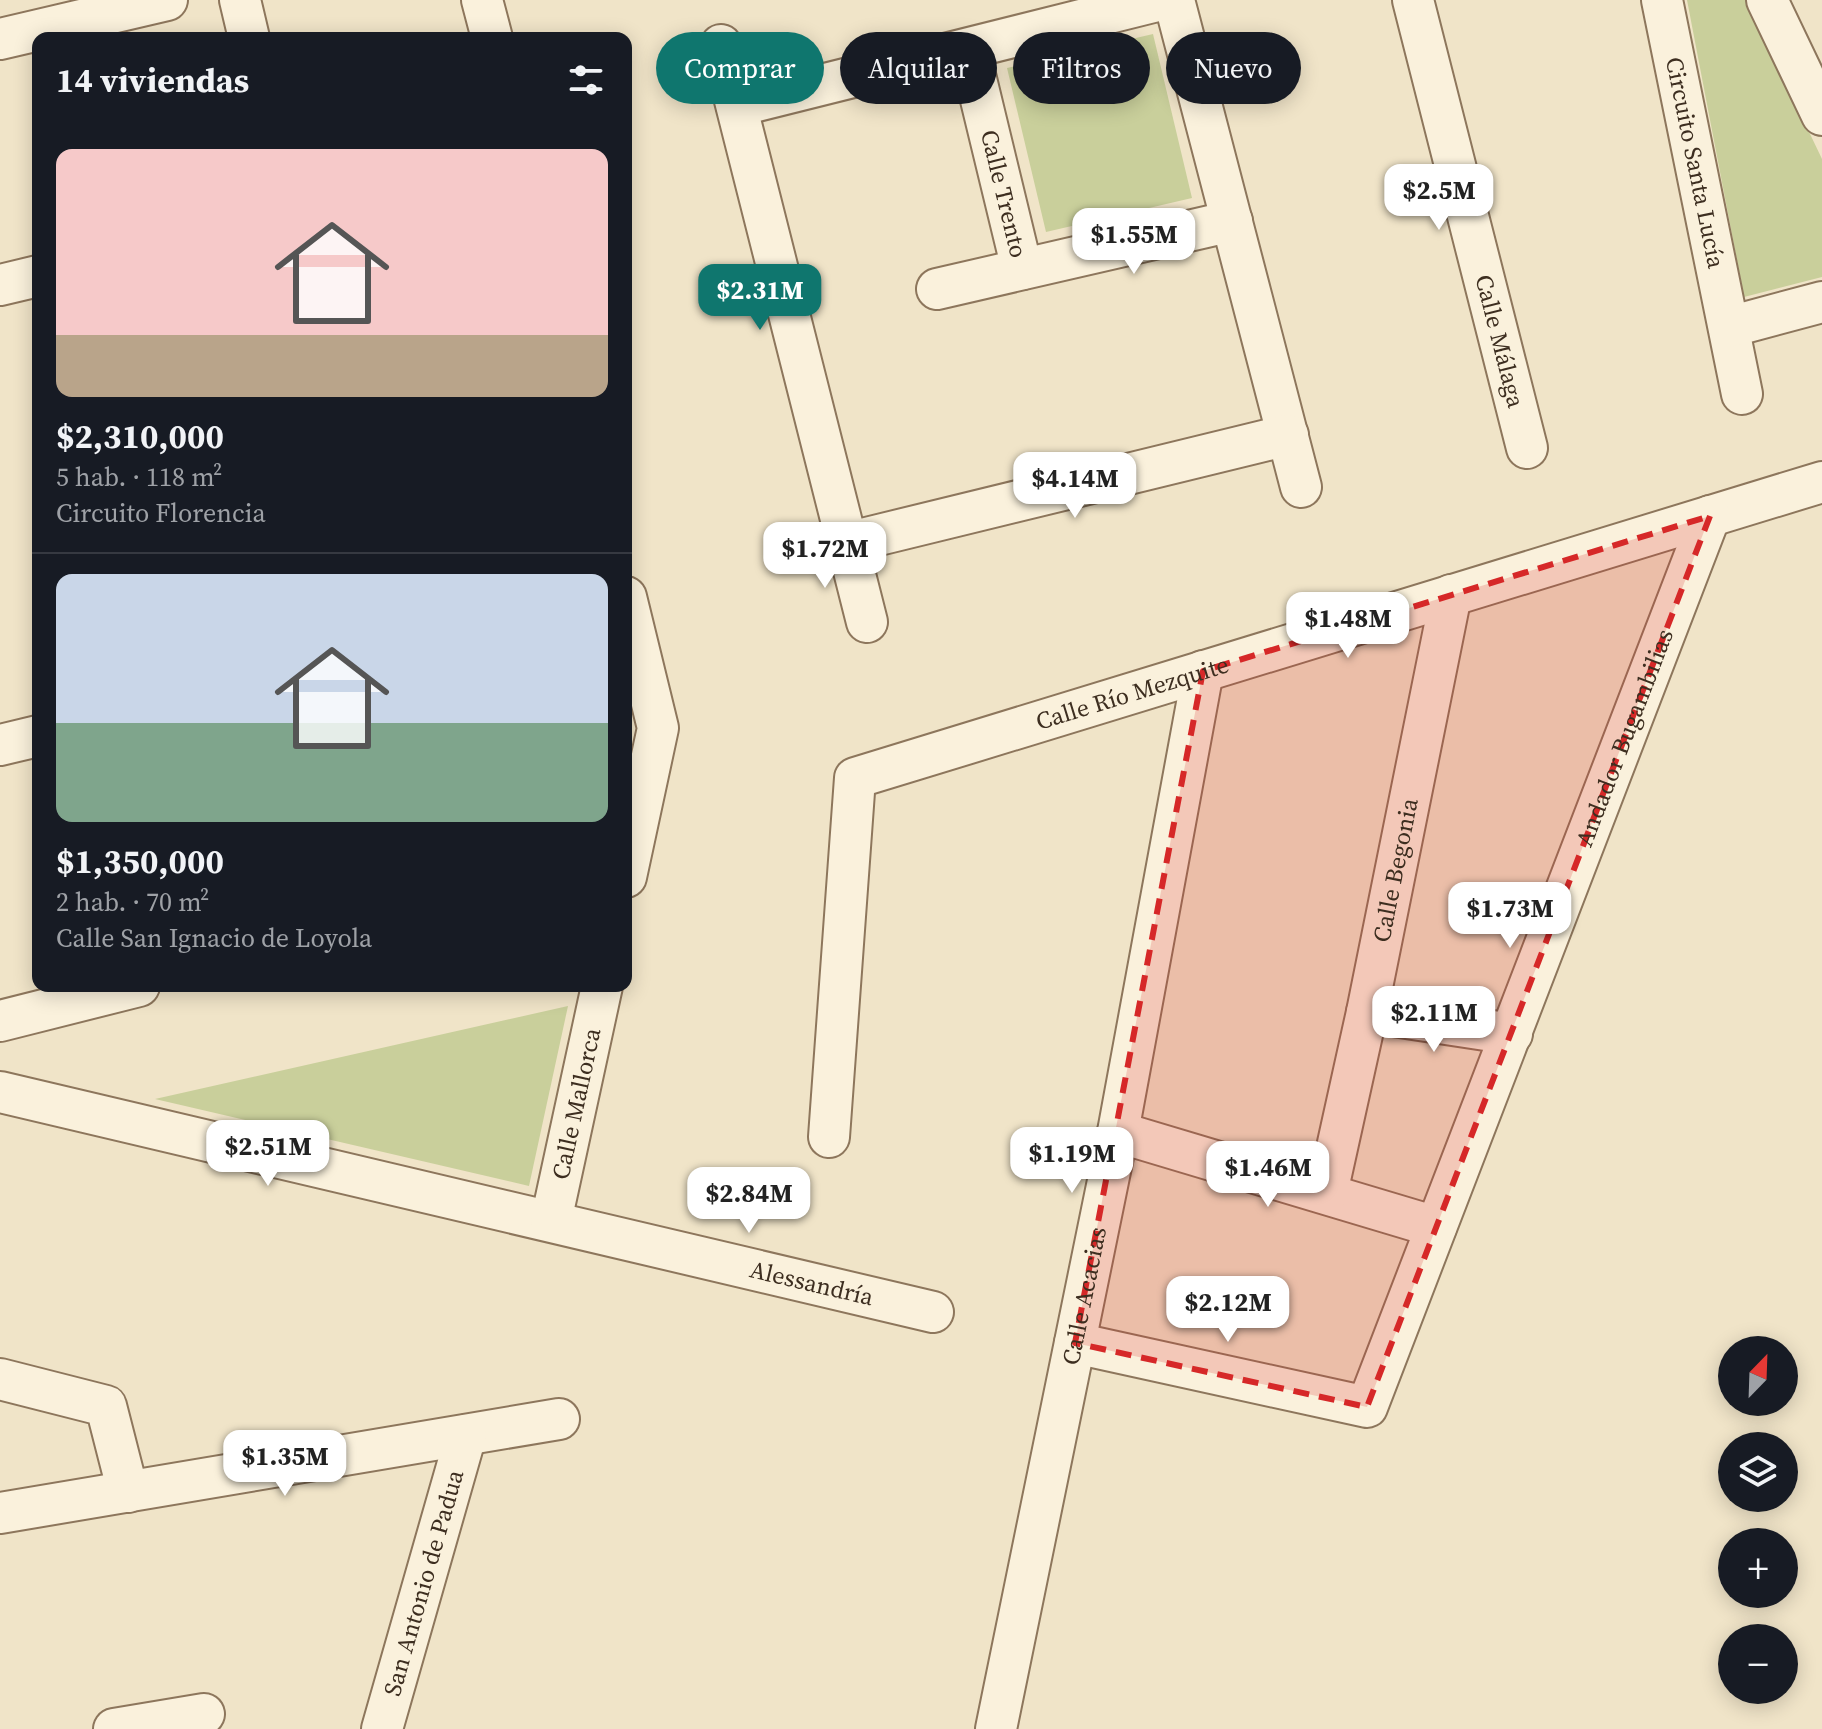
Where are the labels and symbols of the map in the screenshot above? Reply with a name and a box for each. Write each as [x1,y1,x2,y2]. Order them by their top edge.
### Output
street label: Circuito Santa Lucía [1658,54,1733,272]
street label: Calle Trento [973,126,1036,261]
pin: $2.5M [1383,164,1495,232]
pin: $1.55M [1069,208,1199,276]
pin: $2.31M [695,264,825,332]
street label: Calle Málaga [1468,271,1533,412]
pin: $4.14M [1010,452,1140,520]
pin: $1.72M [760,522,890,590]
pin: $1.48M [1283,592,1413,660]
street label: Andador Bugambilias [1567,624,1681,851]
street label: Calle Río Mezquite [1032,648,1233,738]
street label: Calle Begonia [1364,794,1426,945]
pin: $1.73M [1445,882,1575,950]
pin: $2.11M [1369,986,1499,1054]
street label: Calle Mallorca [543,1024,609,1183]
pin: $2.51M [203,1120,333,1188]
pin: $1.19M [1007,1127,1137,1195]
pin: $1.46M [1203,1141,1333,1209]
pin: $2.84M [684,1167,814,1235]
street label: Calle Acacias [1054,1224,1114,1368]
street label: Alessandría [747,1252,878,1314]
pin: $2.12M [1163,1276,1293,1344]
north arrow [1718,1336,1798,1416]
pin: $1.35M [220,1430,350,1498]
street label: San Antonio de Padua [375,1465,471,1700]

